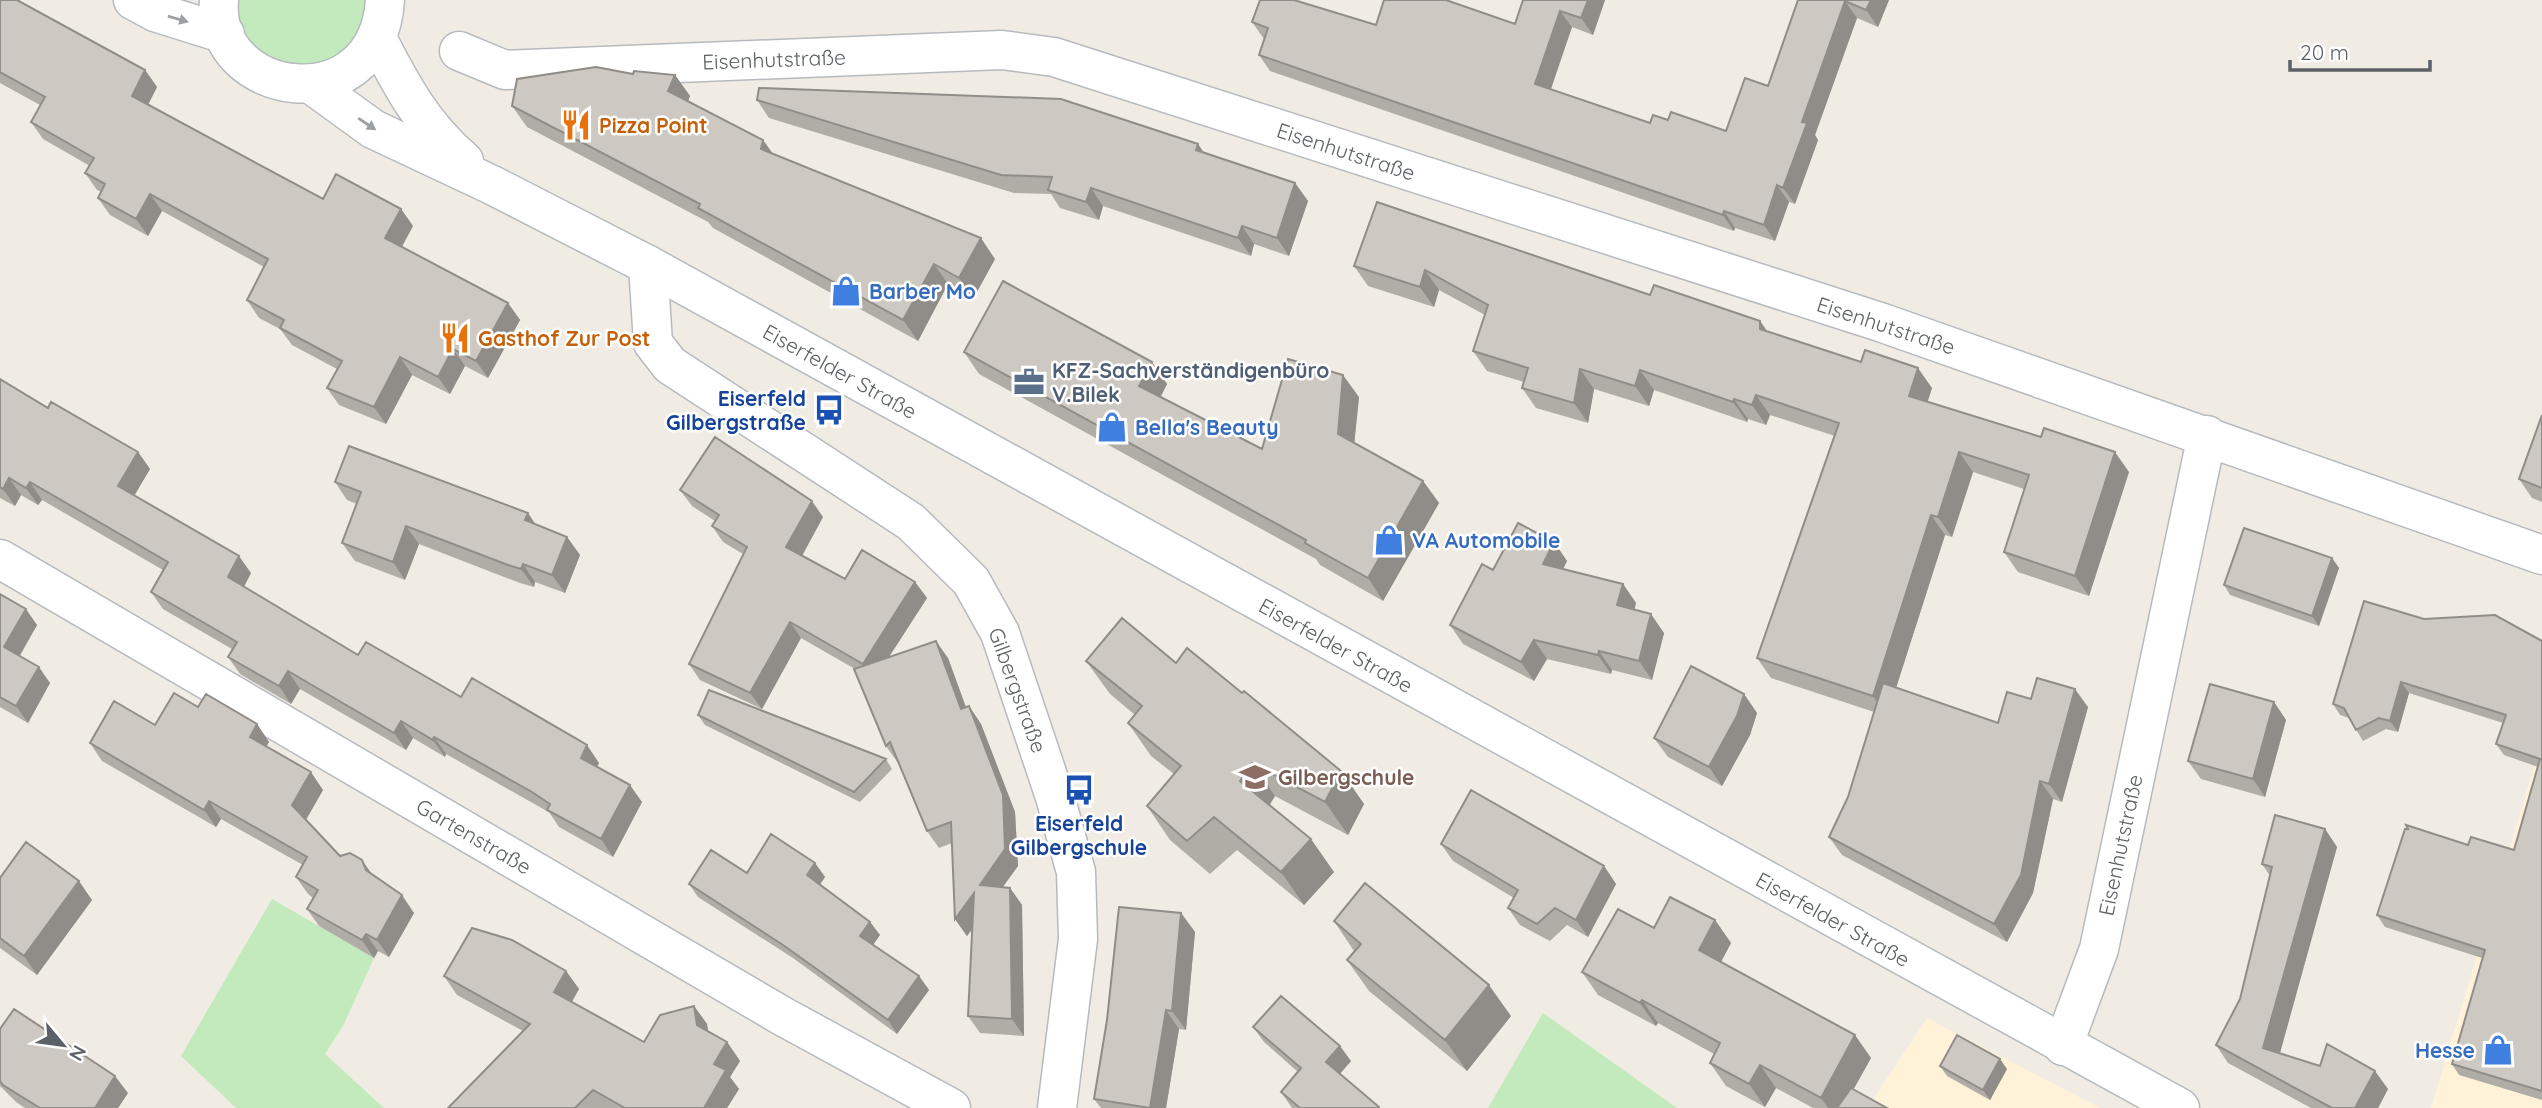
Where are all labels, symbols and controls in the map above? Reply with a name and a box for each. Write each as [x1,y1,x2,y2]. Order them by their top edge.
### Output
one-way arrow [167,14,189,25]
scale bar [2290,28,2430,72]
text: 20 m [2300,39,2349,65]
street label: Eisenhutstraße [702,43,846,75]
restaurant icon: Pizza Point [559,108,593,142]
place label: Pizza Point [599,112,708,138]
street label: Eisenhutstraße [1274,116,1418,186]
one-way arrow [358,117,376,131]
shop icon: Barber Mo [829,274,863,308]
place label: Barber Mo [869,278,976,304]
street label: Eisenhutstraße [1814,290,1958,360]
street label: Eiserfelder Straße [758,318,922,424]
restaurant icon: Gasthof Zur Post [438,321,472,355]
place label: Gasthof Zur Post [478,325,650,351]
place label: KFZ-Sachverständigenbüro V.Bilek [1052,357,1329,407]
office icon: KFZ-Sachverständigenbüro V.Bilek [1012,365,1046,399]
place label: Eiserfeld Gilbergstraße [666,385,806,435]
bus stop icon: Eiserfeld Gilbergstraße [812,393,846,427]
shop icon: Bella's Beauty [1095,410,1129,444]
place label: Bella's Beauty [1135,414,1279,440]
shop icon: VA Automobile [1372,523,1406,557]
place label: VA Automobile [1412,527,1560,553]
street label: Eiserfelder Straße [1254,592,1418,698]
street label: Gilbergstraße [983,624,1053,756]
school or university icon: Gilbergschule [1238,760,1272,794]
place label: Gilbergschule [1278,764,1414,790]
street label: Eisenhutstraße [2092,772,2148,918]
bus stop icon: Eiserfeld Gilbergschule [1062,773,1096,807]
street label: Gartenstraße [412,793,536,879]
place label: Eiserfeld Gilbergschule [1011,810,1147,860]
street label: Eiserfelder Straße [1751,866,1915,972]
north arrow [28,1010,98,1080]
shop icon: Hesse [2481,1033,2515,1067]
place label: Hesse [2415,1037,2475,1063]
text: N [64,1041,92,1065]

